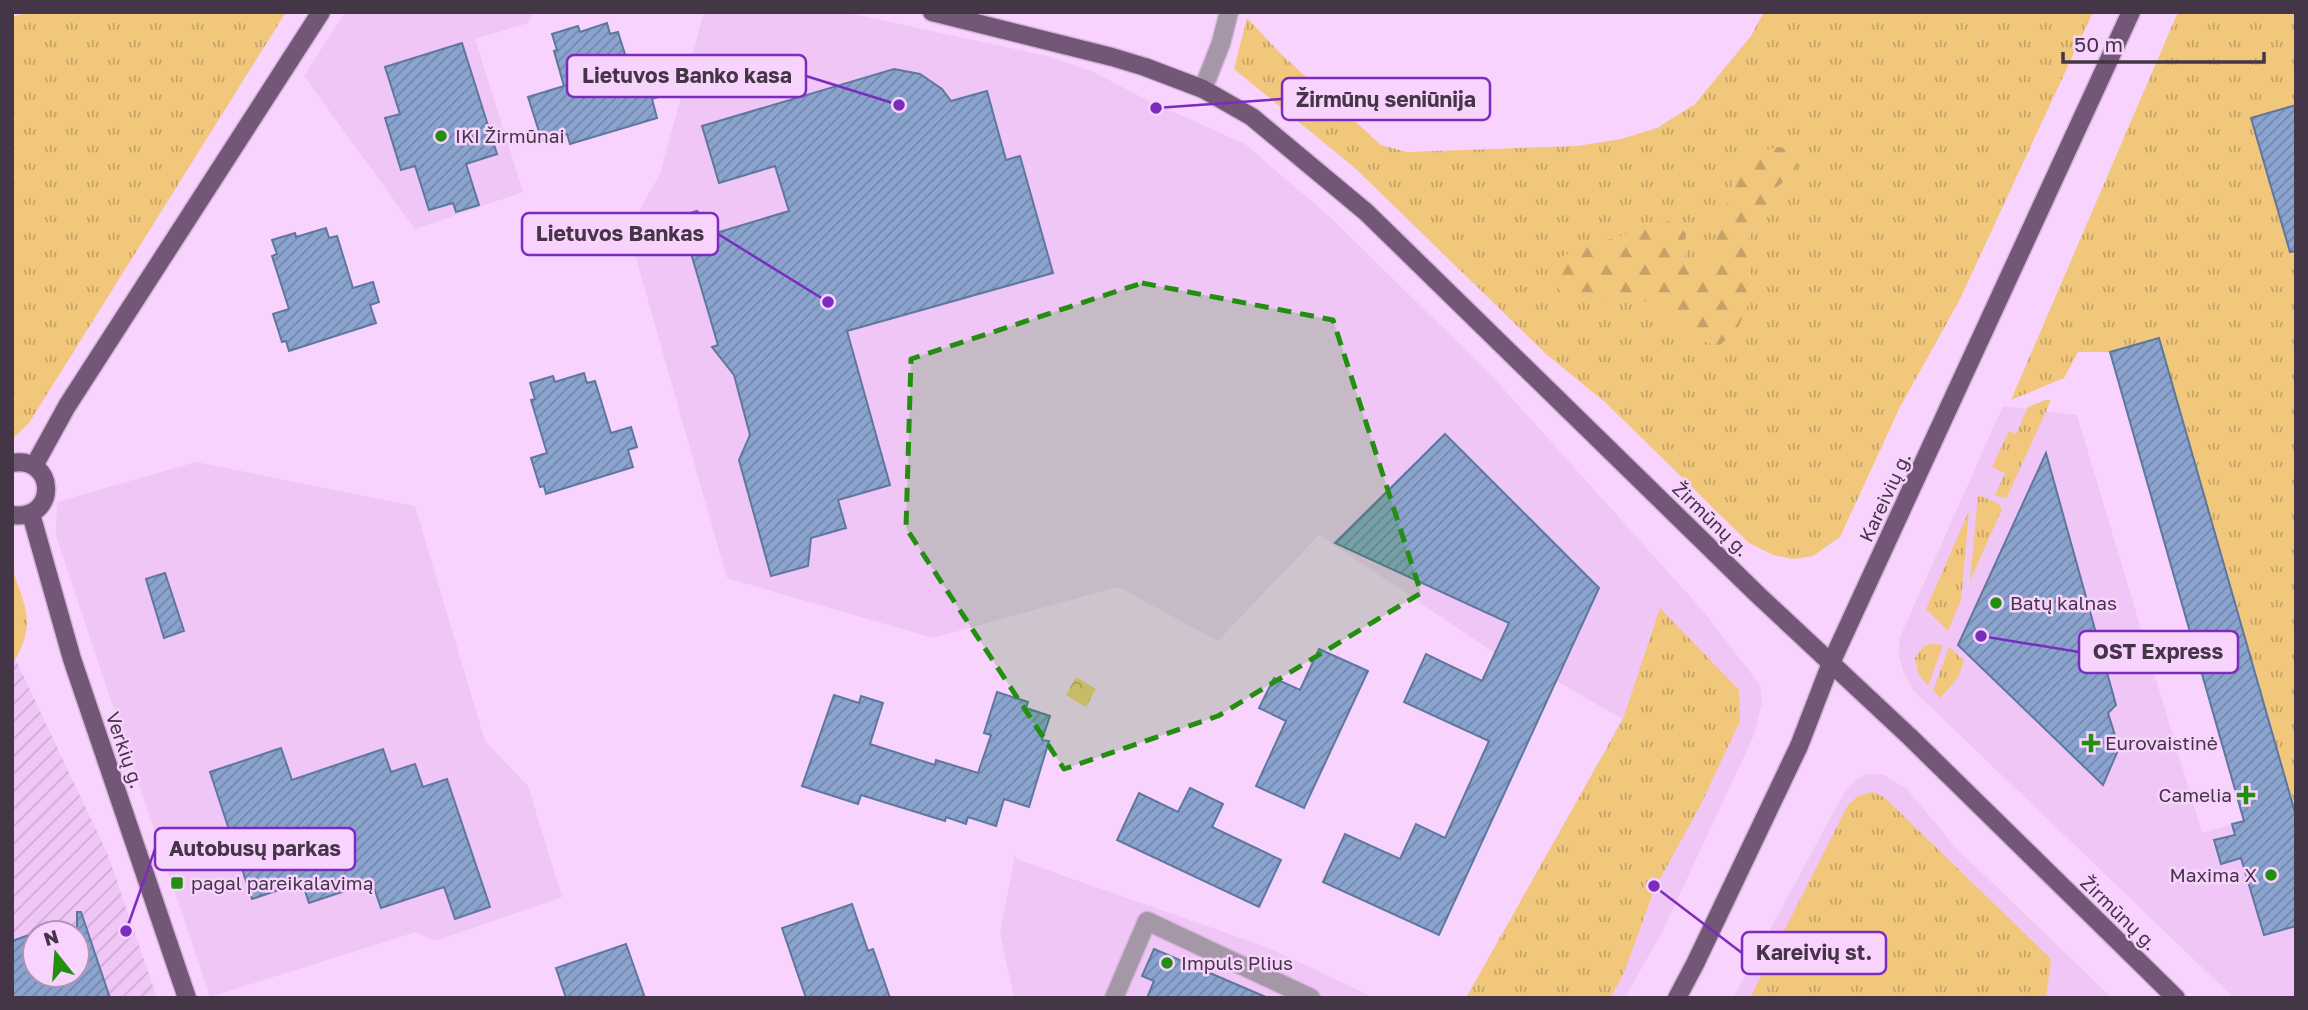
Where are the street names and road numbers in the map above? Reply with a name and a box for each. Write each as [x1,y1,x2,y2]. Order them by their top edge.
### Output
street label: Kareivių g. [1854,448,1915,545]
street label: Žirmūnų g. [1668,476,1754,561]
street label: Verkių g. [102,709,149,791]
street label: Žirmūnų g. [2076,870,2162,955]

